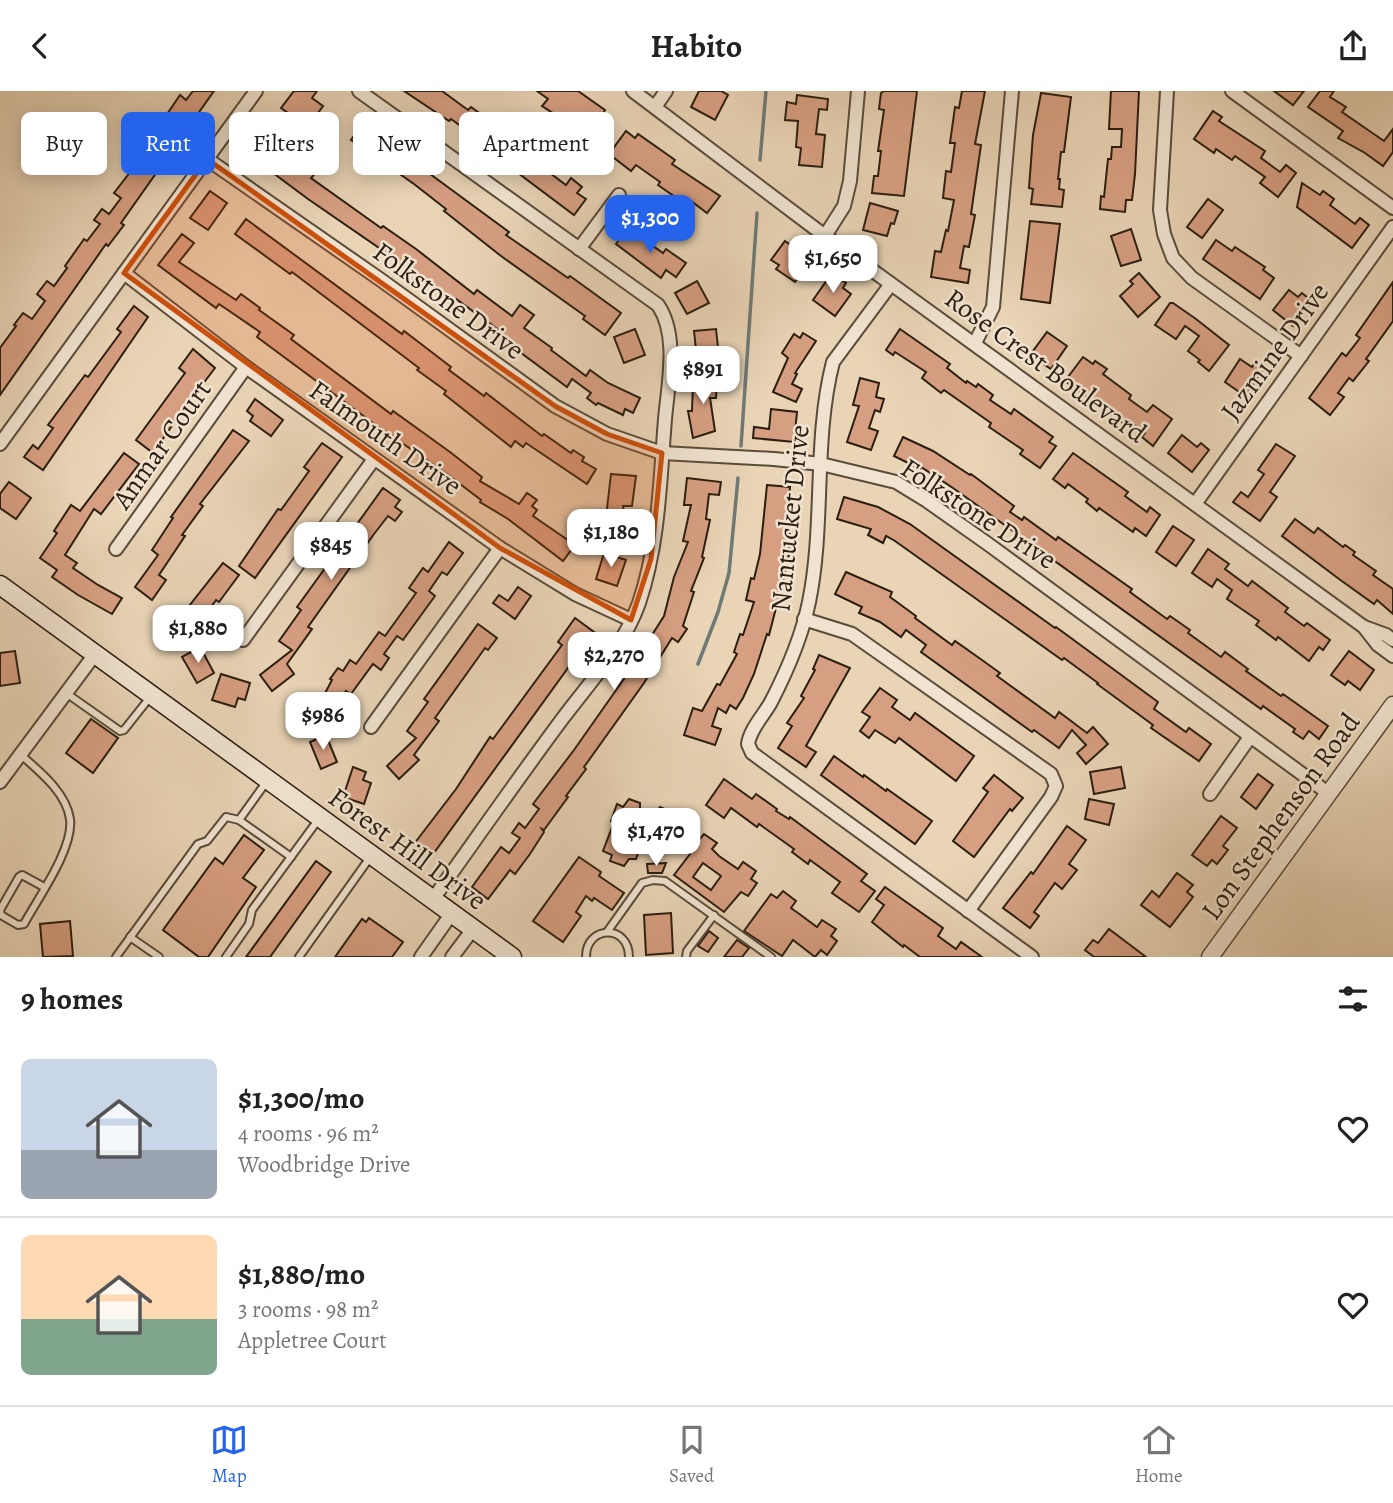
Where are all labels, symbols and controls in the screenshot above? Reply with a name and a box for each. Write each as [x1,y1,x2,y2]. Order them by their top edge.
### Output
text: Habito [651,24,742,68]
icon: back [21,27,59,65]
icon: share [1334,27,1372,65]
chip: Buy [21,112,107,175]
chip: Rent [121,112,215,175]
chip: Filters [229,112,339,175]
chip: New [353,112,445,175]
chip: Apartment [459,112,614,175]
pin: $1,300 [593,195,707,255]
text: $1,300 [621,202,679,233]
street label: Folkstone Drive [365,233,532,369]
pin: $1,650 [776,235,890,295]
text: $1,650 [804,242,862,273]
street label: Jazmine Drive [1212,275,1338,428]
street label: Rose Crest Boulevard [937,280,1155,453]
pin: $891 [662,347,744,406]
text: $891 [683,353,723,384]
street label: Falmouth Drive [302,371,469,504]
street label: Anmar Court [103,372,220,518]
street label: Nantucket Drive [761,423,819,613]
street label: Folkstone Drive [893,449,1064,578]
pin: $1,180 [554,510,668,569]
text: $1,180 [583,516,639,547]
pin: $845 [290,523,372,582]
text: $845 [310,529,352,560]
pin: $1,880 [141,605,255,665]
text: $1,880 [169,612,227,643]
pin: $2,270 [557,633,671,692]
text: $2,270 [584,639,644,670]
pin: $986 [282,693,364,752]
text: $986 [301,699,345,730]
street label: Lon Stephenson Road [1193,704,1370,928]
street label: Forest Hill Drive [321,779,494,919]
pin: $1,470 [599,809,713,868]
text: $1,470 [627,815,685,846]
text: 9 homes [21,979,123,1019]
icon: filters [1334,980,1372,1018]
text: $1,300/mo [238,1078,364,1118]
icon: home [77,1087,161,1171]
icon: heart [1334,1110,1372,1148]
text: 4 rooms · 96 m² [238,1118,379,1149]
text: Woodbridge Drive [238,1149,410,1180]
text: $1,880/mo [238,1254,365,1294]
icon: home [77,1263,161,1347]
icon: heart [1334,1286,1372,1324]
text: 3 rooms · 98 m² [238,1294,379,1325]
text: Appletree Court [238,1325,387,1356]
tab: Map [210,1421,248,1489]
tab: Saved [669,1421,714,1489]
tab: Home [1135,1421,1183,1489]

